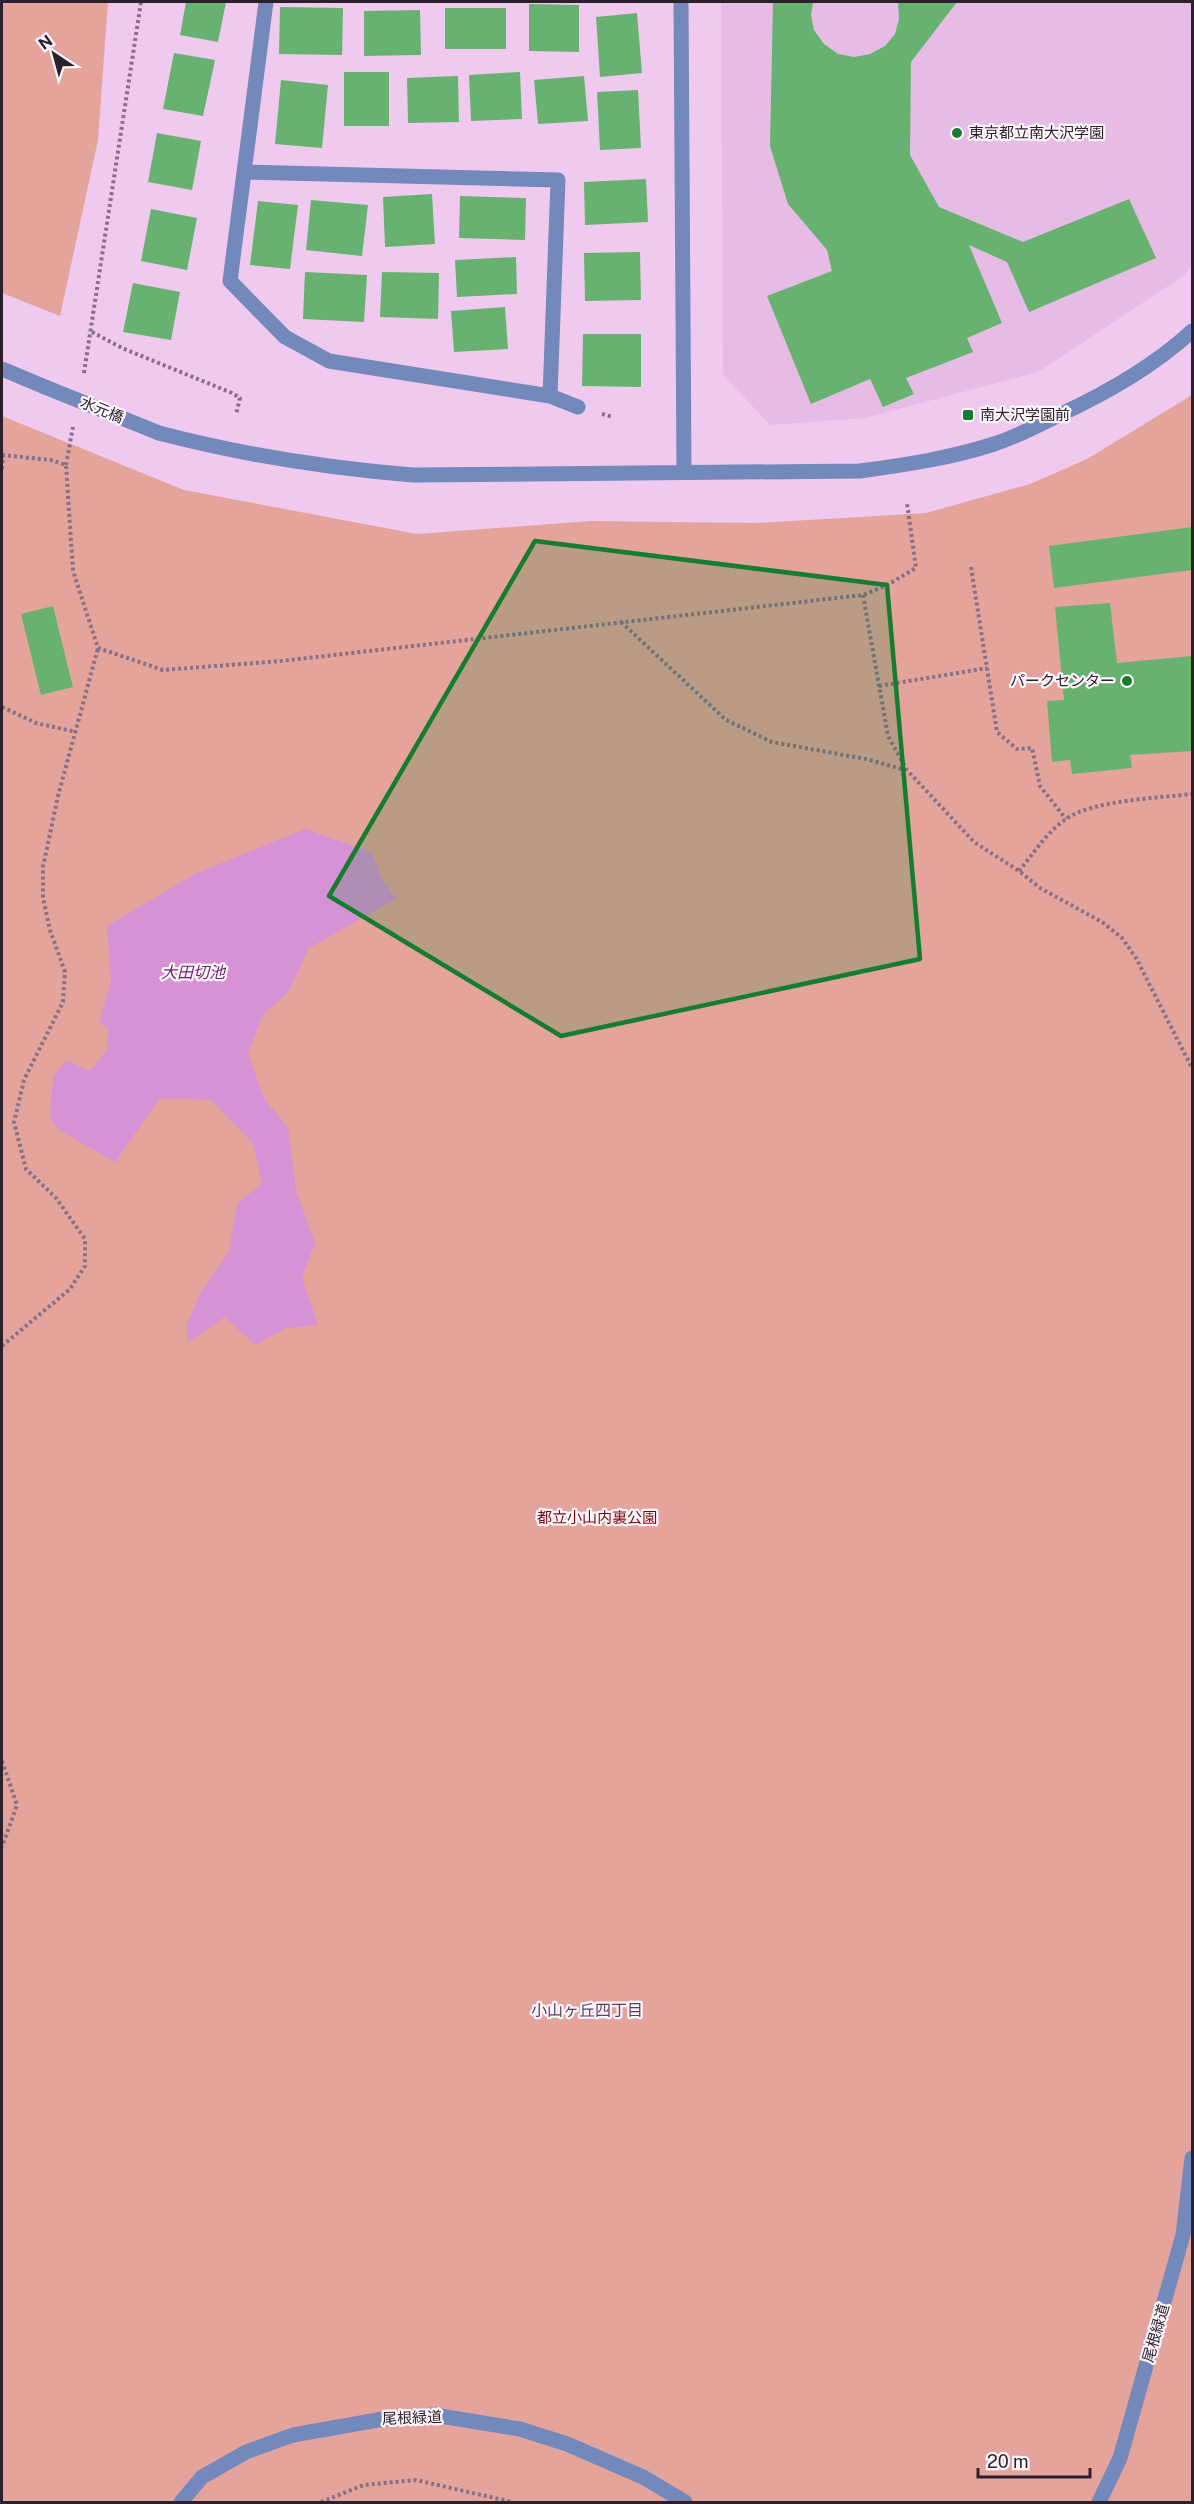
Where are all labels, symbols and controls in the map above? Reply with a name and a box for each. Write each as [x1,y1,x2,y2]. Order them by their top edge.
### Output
north arrow [24,24,84,84]
text: N [35,31,56,54]
place label: 東京都立南大沢学園 [969,124,1104,141]
marker: 東京都立南大沢学園 [950,126,964,140]
street label: 水元橋 [78,393,126,426]
place label: 南大沢学園前 [980,406,1070,423]
marker: 南大沢学園前 [961,408,975,422]
place label: パークセンター [1010,672,1115,689]
marker: パークセンター [1120,674,1134,688]
water label: 大田切池 [161,963,227,982]
park label: 都立小山内裏公園 [537,1509,657,1526]
district label: 小山ヶ丘四丁目 [531,2001,643,2020]
street label: 尾根緑道 [1139,2302,1172,2364]
street label: 尾根緑道 [382,2408,442,2427]
scale bar [978,2441,1090,2479]
text: 20 m [987,2451,1029,2472]

